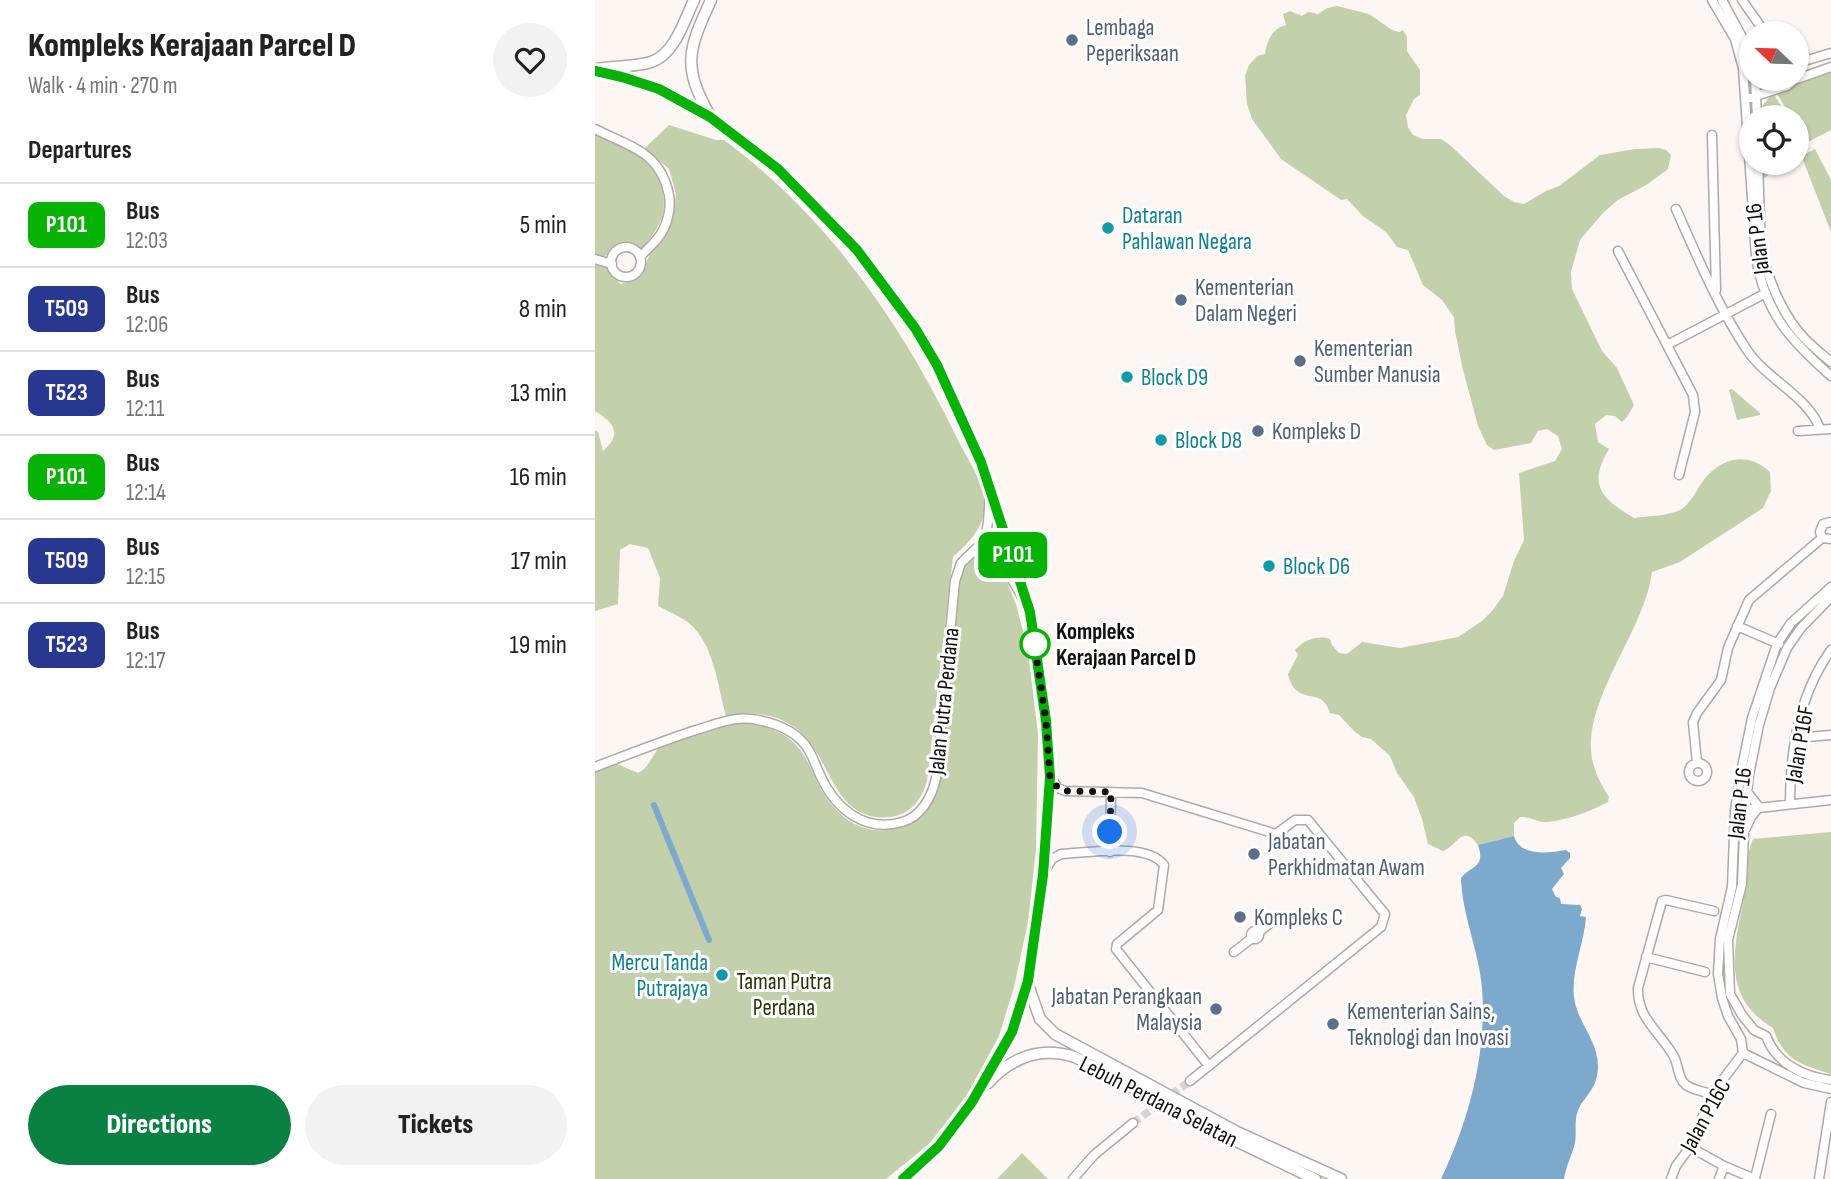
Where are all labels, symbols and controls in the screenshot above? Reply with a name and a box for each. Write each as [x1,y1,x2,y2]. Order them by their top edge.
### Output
place label: Lembaga Peperiksaan [1086,14,1179,68]
north arrow [1739,21,1809,91]
map controls [1739,21,1809,175]
button: heart [493,23,567,97]
text: Kompleks Kerajaan Parcel D [28,26,356,66]
marker: Lembaga Peperiksaan [1064,32,1080,48]
text: Walk · 4 min · 270 m [28,72,178,100]
button: locate [1739,105,1809,175]
text: Departures [28,135,132,166]
text: Bus [126,196,160,227]
place label: Dataran Pahlawan Negara [1122,202,1252,256]
street label: Jalan P 16 [1740,202,1776,277]
text: P101 [46,210,87,239]
text: 5 min [520,210,567,241]
marker: Dataran Pahlawan Negara [1100,220,1116,236]
text: 12:03 [126,227,168,255]
place label: Kementerian Dalam Negeri [1195,274,1297,328]
text: Bus [126,280,160,311]
marker: Kementerian Dalam Negeri [1173,292,1189,308]
text: T509 [45,294,88,323]
text: 8 min [519,294,567,325]
text: 12:06 [126,311,168,339]
place label: Kementerian Sumber Manusia [1314,335,1441,389]
marker: Kementerian Sumber Manusia [1292,353,1308,369]
text: Bus [126,364,160,395]
place label: Block D9 [1141,364,1208,392]
marker: Block D9 [1119,369,1135,385]
text: T523 [45,378,88,407]
text: 13 min [510,378,567,409]
text: 12:11 [126,395,164,423]
place label: Kompleks D [1272,418,1361,446]
marker: Kompleks D [1250,423,1266,439]
place label: Block D8 [1175,427,1242,455]
marker: Block D8 [1153,432,1169,448]
text: Bus [126,448,160,479]
text: P101 [46,462,87,491]
text: 16 min [510,462,567,493]
text: 12:14 [126,479,166,507]
text: Bus [126,532,160,563]
line badge: P101 [964,532,1062,578]
text: P101 [992,540,1034,569]
text: T509 [45,546,88,575]
text: 17 min [511,546,567,577]
place label: Block D6 [1283,553,1350,581]
marker: Block D6 [1261,558,1277,574]
text: 12:15 [126,563,165,591]
text: Bus [126,616,160,647]
place label: Kompleks Kerajaan Parcel D [1056,618,1196,672]
street label: Jalan Putra Perdana [922,626,966,777]
marker: Kompleks Kerajaan Parcel D [1020,629,1050,659]
text: T523 [45,630,88,659]
text: 19 min [510,630,567,661]
text: 12:17 [126,647,165,675]
street label: Jalan P16F [1779,704,1821,786]
street label: Jalan P 16 [1722,766,1758,841]
your location [1092,814,1127,849]
place label: Jabatan Perkhidmatan Awam [1267,828,1425,882]
marker: Jabatan Perkhidmatan Awam [1246,846,1262,862]
place label: Kompleks C [1254,904,1343,932]
marker: Kompleks C [1232,909,1248,925]
place label: Mercu Tanda Putrajaya [611,949,708,1003]
marker: Mercu Tanda Putrajaya [714,967,730,983]
park label: Taman Putra Perdana [736,968,832,1022]
place label: Jabatan Perangkaan Malaysia [1050,983,1202,1037]
place label: Kementerian Sains, Teknologi dan Inovasi [1347,998,1509,1052]
marker: Jabatan Perangkaan Malaysia [1208,1001,1224,1017]
marker: Kementerian Sains, Teknologi dan Inovasi [1325,1016,1341,1032]
street label: Lebuh Perdana Selatan [1075,1050,1242,1154]
street label: Jalan P16C [1674,1074,1737,1158]
button: Directions [28,1085,291,1165]
button: Tickets [305,1085,567,1165]

